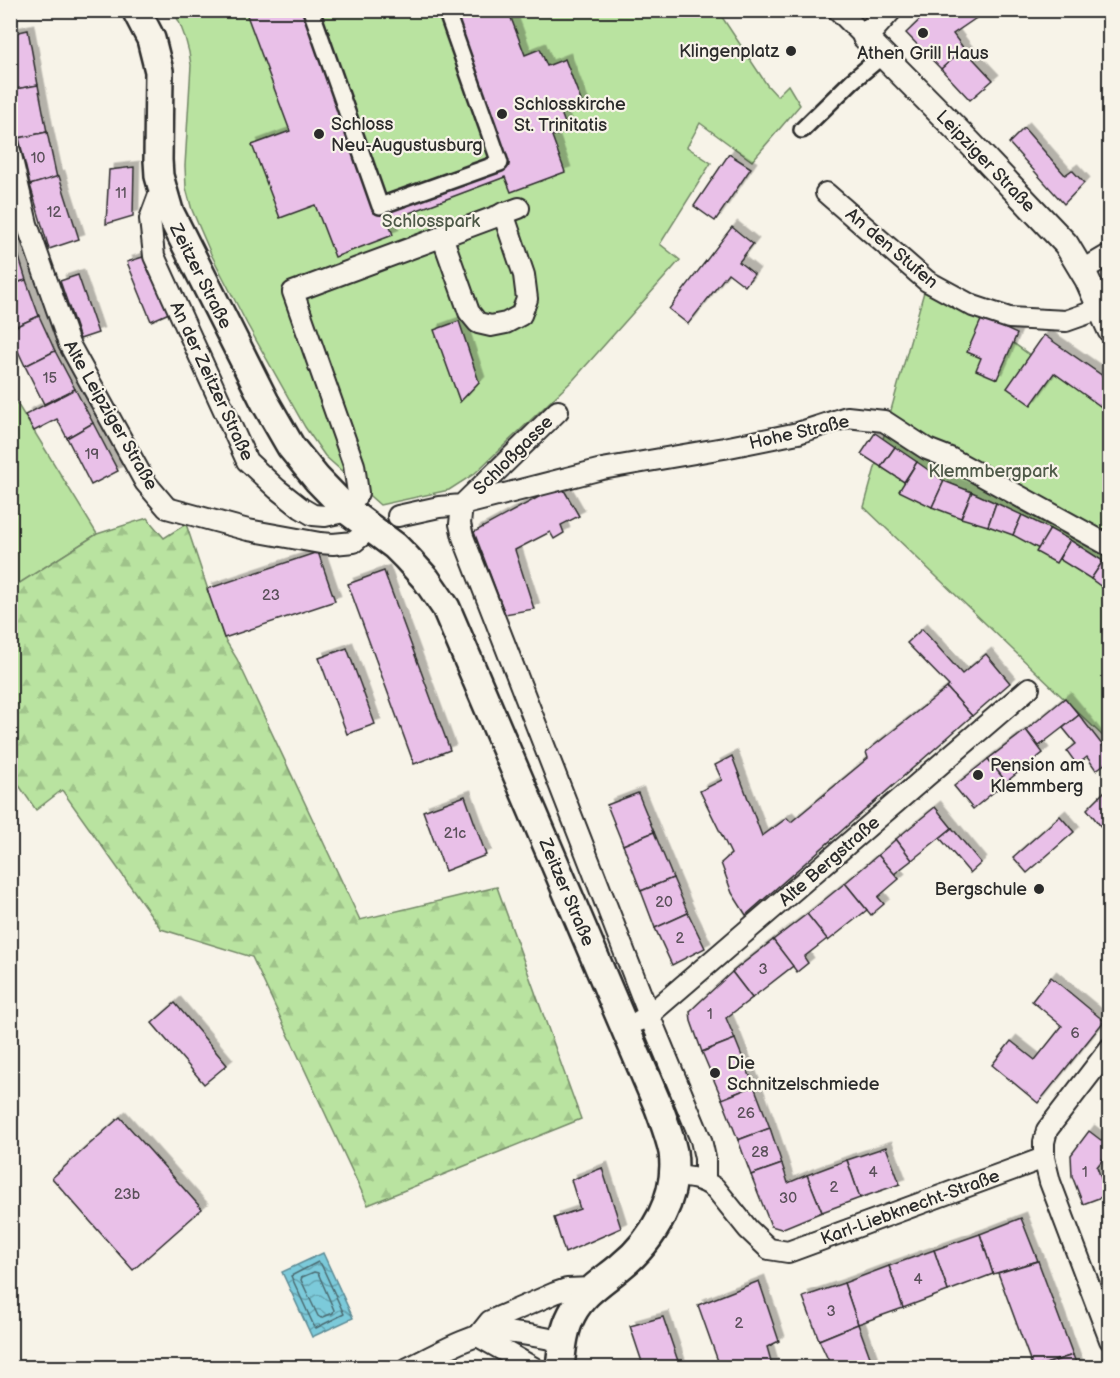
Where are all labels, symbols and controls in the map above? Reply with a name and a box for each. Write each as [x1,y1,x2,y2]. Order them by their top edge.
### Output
marker: Athen Grill Haus [916,26,930,40]
place label: Klingenplatz [679,41,779,62]
place label: Athen Grill Haus [857,43,989,64]
marker: Klingenplatz [784,44,798,58]
place label: Schlosskirche St. Trinitatis [514,94,626,136]
street label: Leipziger Straße [932,106,1040,217]
marker: Schlosskirche St. Trinitatis [495,107,509,121]
place label: Schloss Neu-Augustusburg [331,114,483,156]
marker: Schloss Neu-Augustusburg [312,127,326,141]
house number: 10 [31,149,45,168]
house number: 11 [115,184,127,203]
house number: 12 [47,203,61,222]
street label: An den Stufen [841,204,942,293]
park label: Schlosspark [382,211,480,232]
street label: Zeitzer Straße [165,219,236,332]
street label: An der Zeitzer Straße [165,298,258,464]
street label: Alte Leipziger Straße [59,337,162,494]
house number: 15 [43,369,57,388]
street label: Schloßgasse [469,411,558,499]
street label: Hohe Straße [747,411,851,454]
house number: 19 [85,445,99,464]
park label: Klemmbergpark [928,461,1058,482]
house number: 23 [262,586,280,605]
place label: Pension am Klemmberg [990,755,1085,797]
marker: Pension am Klemmberg [971,768,985,782]
street label: Alte Bergstraße [775,812,884,911]
house number: 21c [444,824,466,843]
street label: Zeitzer Straße [534,834,599,949]
place label: Bergschule [935,879,1027,900]
marker: Bergschule [1032,882,1046,896]
house number: 20 [655,893,673,912]
house number: 2 [676,929,685,948]
house number: 3 [758,960,768,979]
house number: 1 [707,1005,713,1024]
house number: 6 [1070,1024,1080,1043]
place label: Die Schnitzelschmiede [727,1053,880,1095]
marker: Die Schnitzelschmiede [708,1066,722,1080]
house number: 26 [737,1104,755,1123]
house number: 28 [751,1143,769,1162]
house number: 4 [868,1163,878,1182]
house number: 1 [1082,1163,1088,1182]
street label: Karl-Liebknecht-Straße [818,1165,1003,1250]
house number: 2 [830,1178,839,1197]
house number: 23b [114,1185,141,1204]
house number: 30 [779,1189,797,1208]
house number: 4 [913,1270,923,1289]
house number: 3 [826,1302,836,1321]
house number: 2 [735,1314,744,1333]

